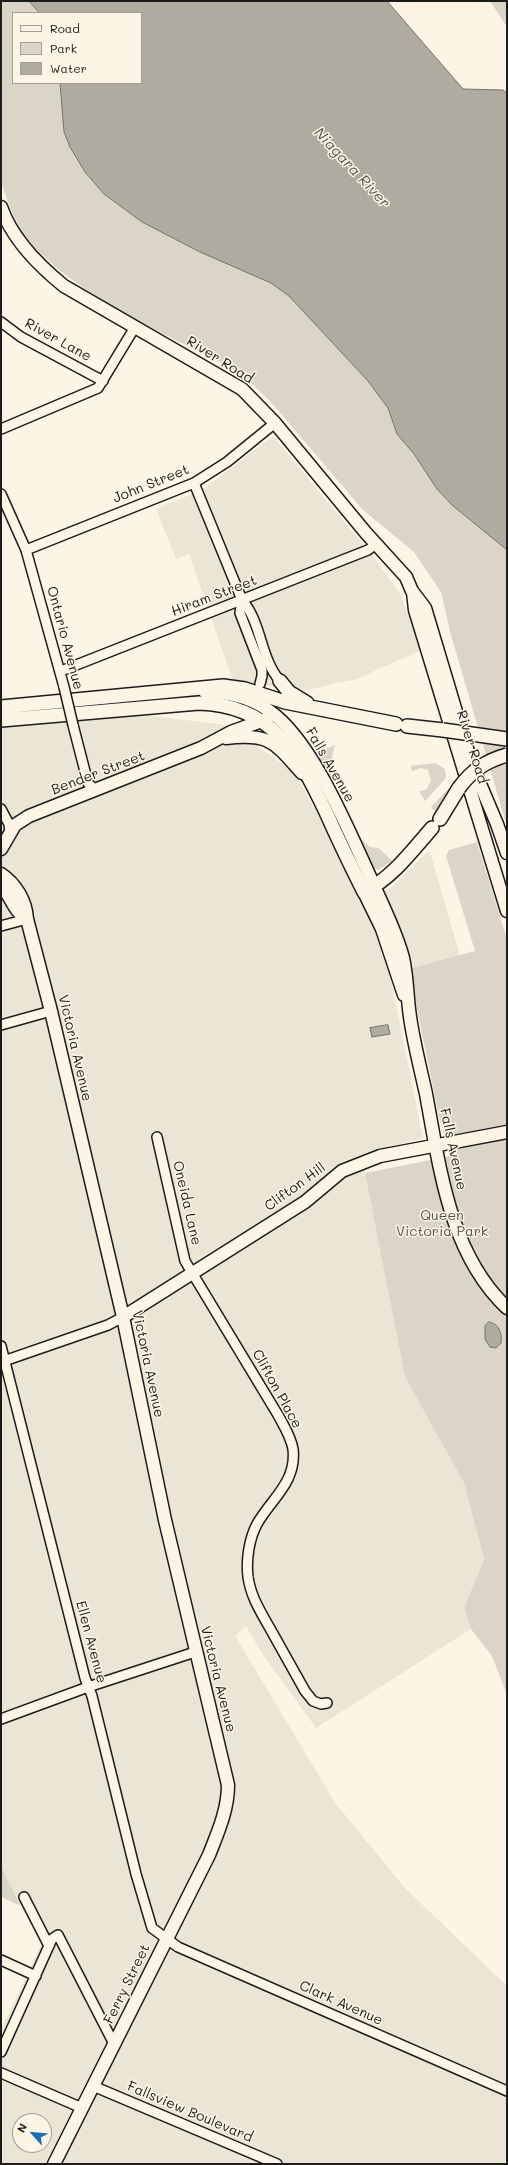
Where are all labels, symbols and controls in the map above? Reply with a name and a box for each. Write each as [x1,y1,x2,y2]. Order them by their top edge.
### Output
legend [12,12,142,84]
text: Road [50,20,80,36]
text: Park [50,40,77,56]
text: Water [50,60,87,76]
water label: Niagara River [310,124,394,212]
street label: River Lane [22,315,94,365]
street label: River Road [183,333,257,387]
street label: John Street [110,461,192,507]
street label: Hiram Street [169,572,259,620]
street label: Ontario Avenue [43,585,87,691]
street label: River Road [453,708,491,786]
street label: Falls Avenue [302,725,358,805]
street label: Bender Street [49,747,147,799]
street label: Victoria Avenue [55,993,95,1103]
street label: Falls Avenue [436,1107,470,1191]
street label: Oneida Lane [169,1159,205,1247]
street label: Clifton Hill [261,1159,329,1215]
park label: Queen Victoria Park [396,1208,488,1240]
street label: Victoria Avenue [128,1309,168,1419]
street label: Clifton Place [248,1347,306,1431]
street label: Ellen Avenue [72,1599,110,1685]
street label: Victoria Avenue [197,1624,239,1734]
street label: Ferry Street [100,1941,154,2027]
street label: Clark Avenue [297,1977,385,2029]
street label: Fallsview Boulevard [125,2078,255,2146]
north arrow [12,2113,52,2153]
text: N [13,2121,30,2135]

